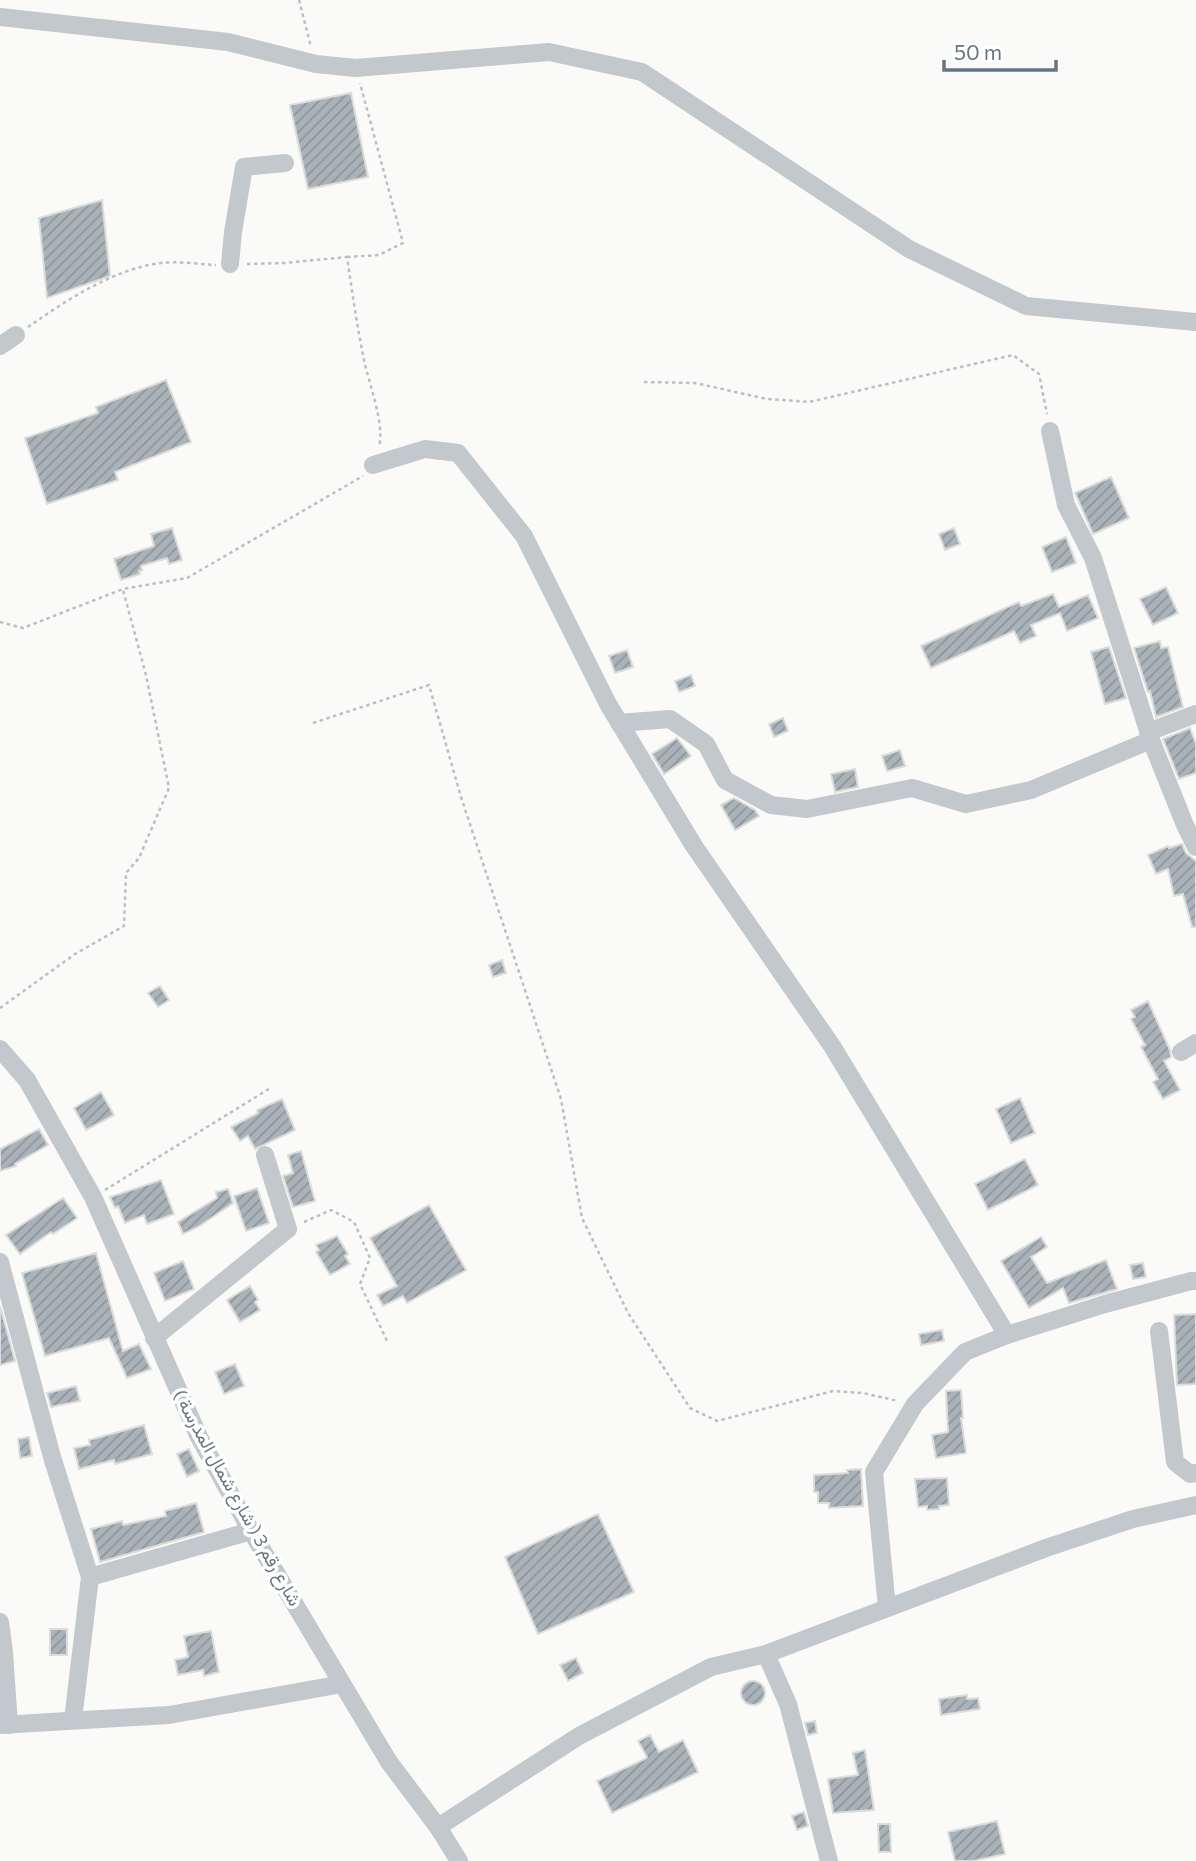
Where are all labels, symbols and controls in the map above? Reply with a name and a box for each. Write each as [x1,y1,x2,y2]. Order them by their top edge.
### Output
scale bar [944,28,1056,72]
text: 50 m [954,39,1002,64]
street label: شارع رقم 3 ( شارع شمال المدرسة ) [167,1386,307,1610]

